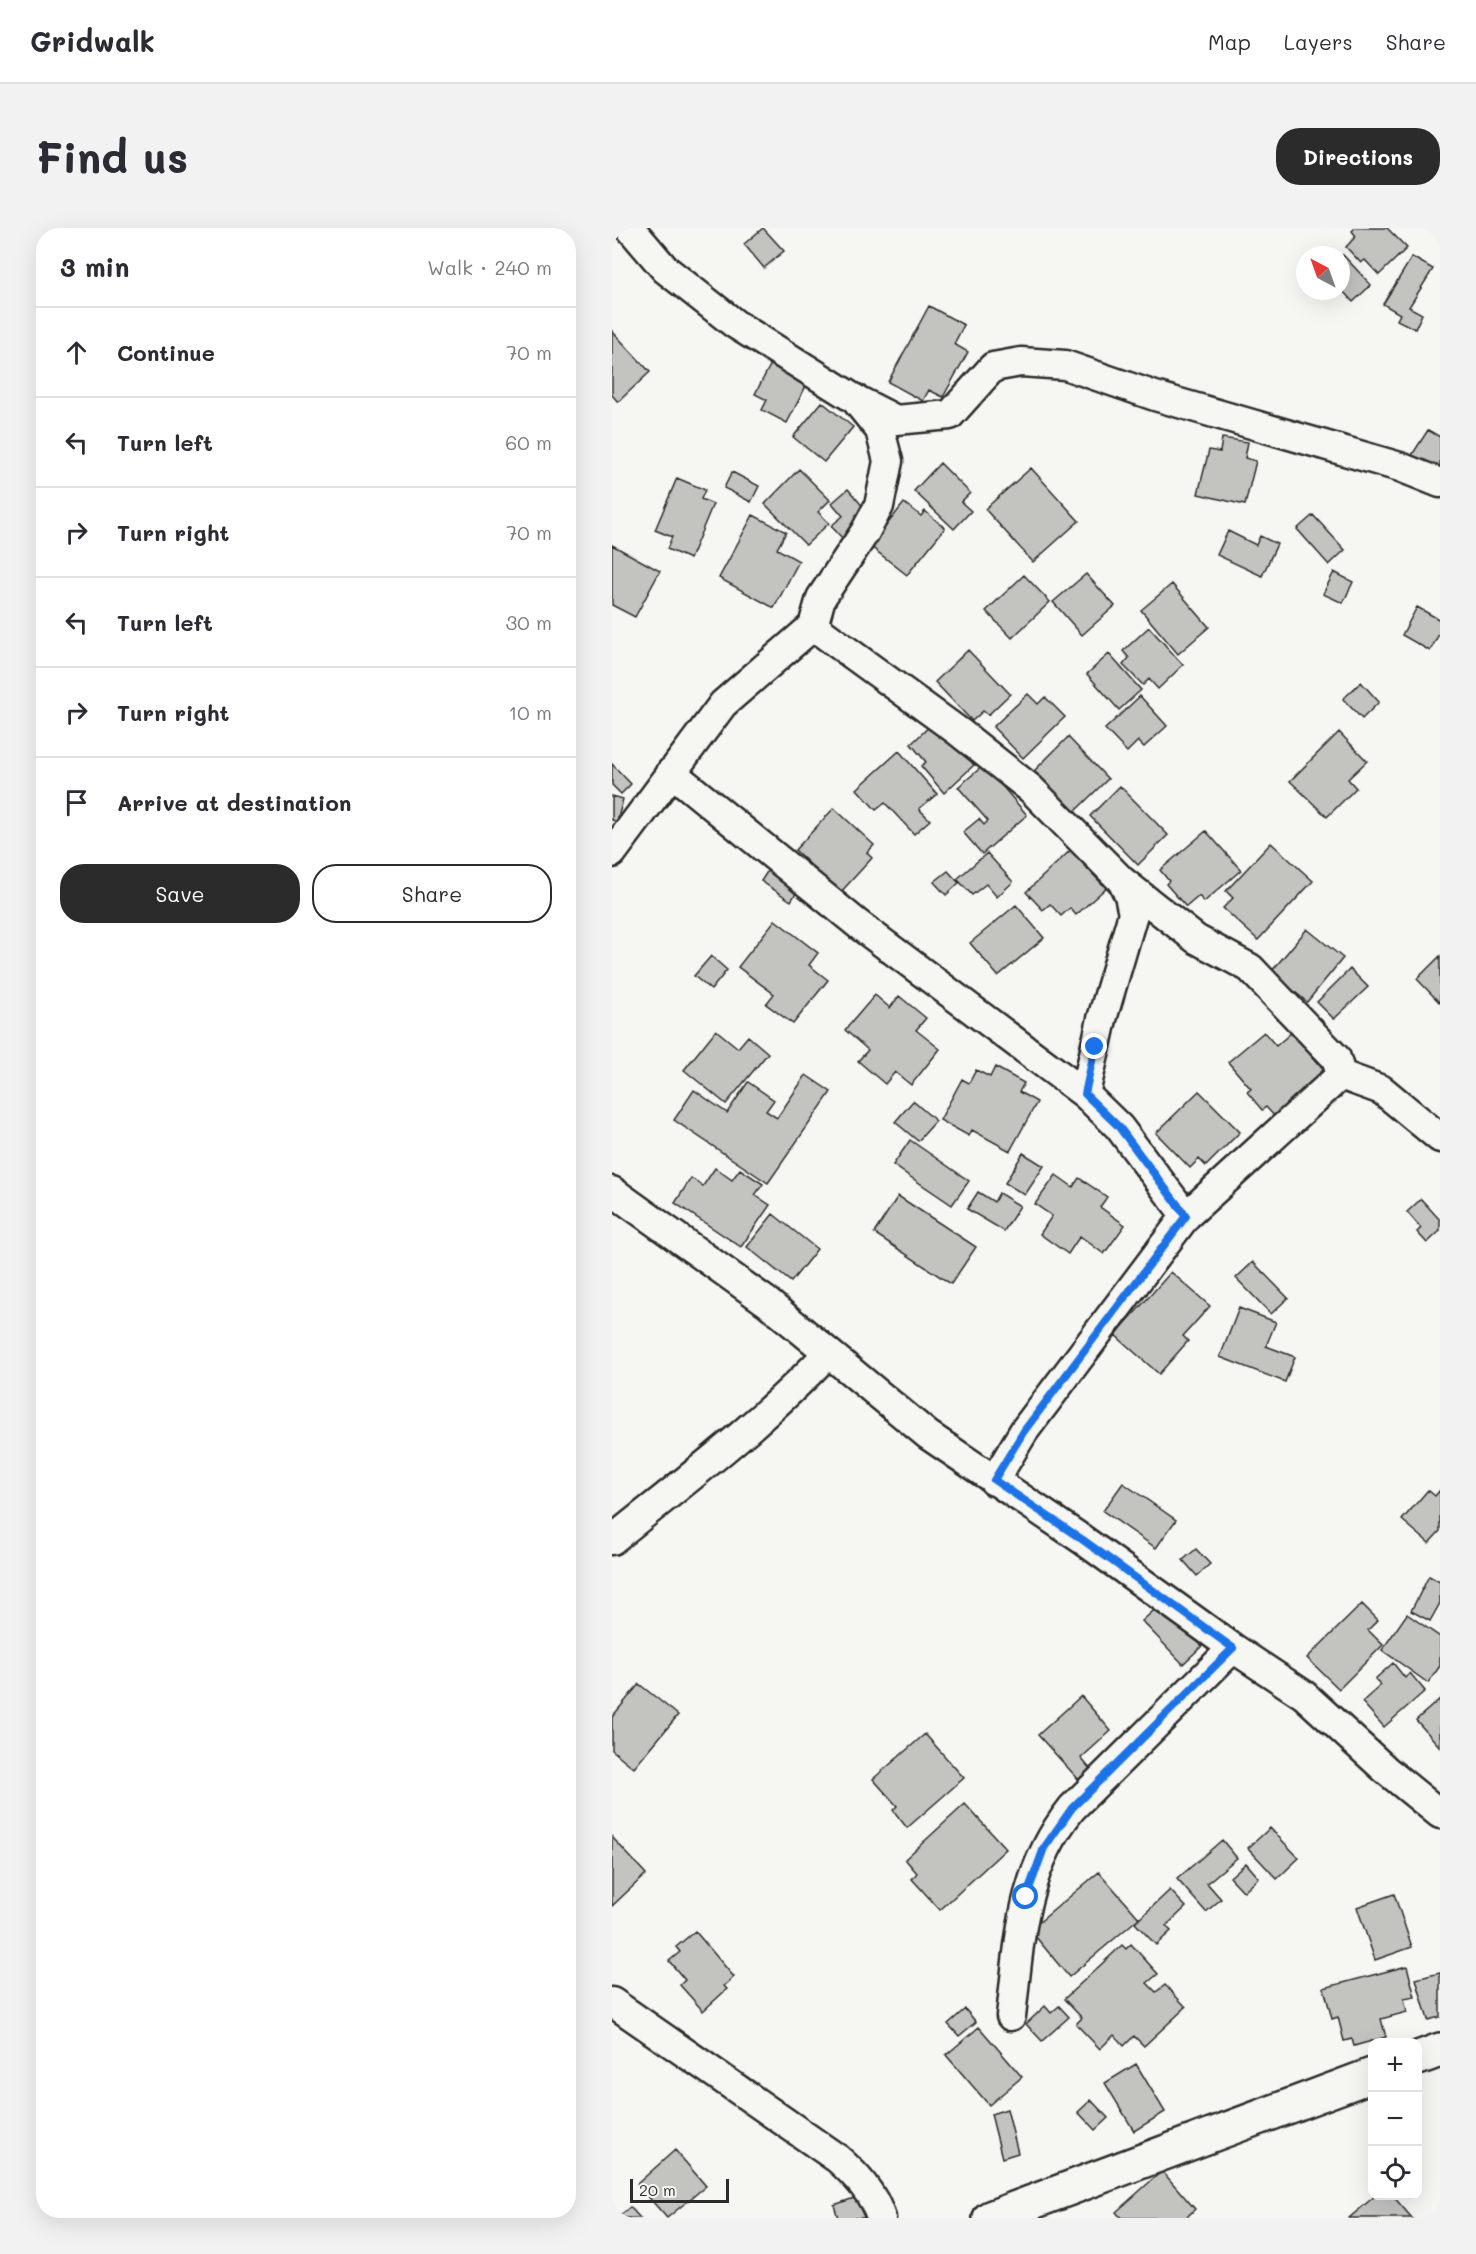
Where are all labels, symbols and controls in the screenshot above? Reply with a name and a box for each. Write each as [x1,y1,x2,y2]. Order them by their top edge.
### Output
text: Gridwalk [30,23,155,59]
text: Map [1208,28,1251,55]
text: Layers [1284,28,1353,55]
text: Share [1386,28,1446,55]
button: Directions [1276,128,1440,185]
text: Find us [36,129,188,184]
north arrow [1296,246,1350,300]
text: 3 min [60,250,129,284]
text: Walk · 240 m [427,254,552,280]
icon: ahead [60,336,93,369]
text: Continue [117,338,215,367]
text: 70 m [506,339,552,365]
icon: left [60,426,93,459]
text: Turn left [117,428,213,457]
text: 60 m [505,429,552,455]
icon: right [60,516,93,549]
text: Turn right [117,518,229,547]
text: 70 m [506,519,552,545]
icon: left [60,606,93,639]
text: Turn left [117,608,213,637]
text: 30 m [506,609,552,635]
icon: right [60,696,93,729]
text: Turn right [117,698,229,727]
text: 10 m [508,699,552,725]
icon: arrive [60,786,93,819]
text: Arrive at destination [117,788,352,817]
button: Save [60,864,300,923]
button: Share [312,864,552,923]
route end [1081,1033,1107,1059]
route start [1012,1883,1038,1909]
map controls [1368,2038,1422,2200]
button: + [1368,2038,1422,2092]
button: − [1368,2092,1422,2146]
button: locate [1368,2146,1422,2200]
scale bar [630,2176,729,2204]
text: 20 m [639,2179,676,2200]

